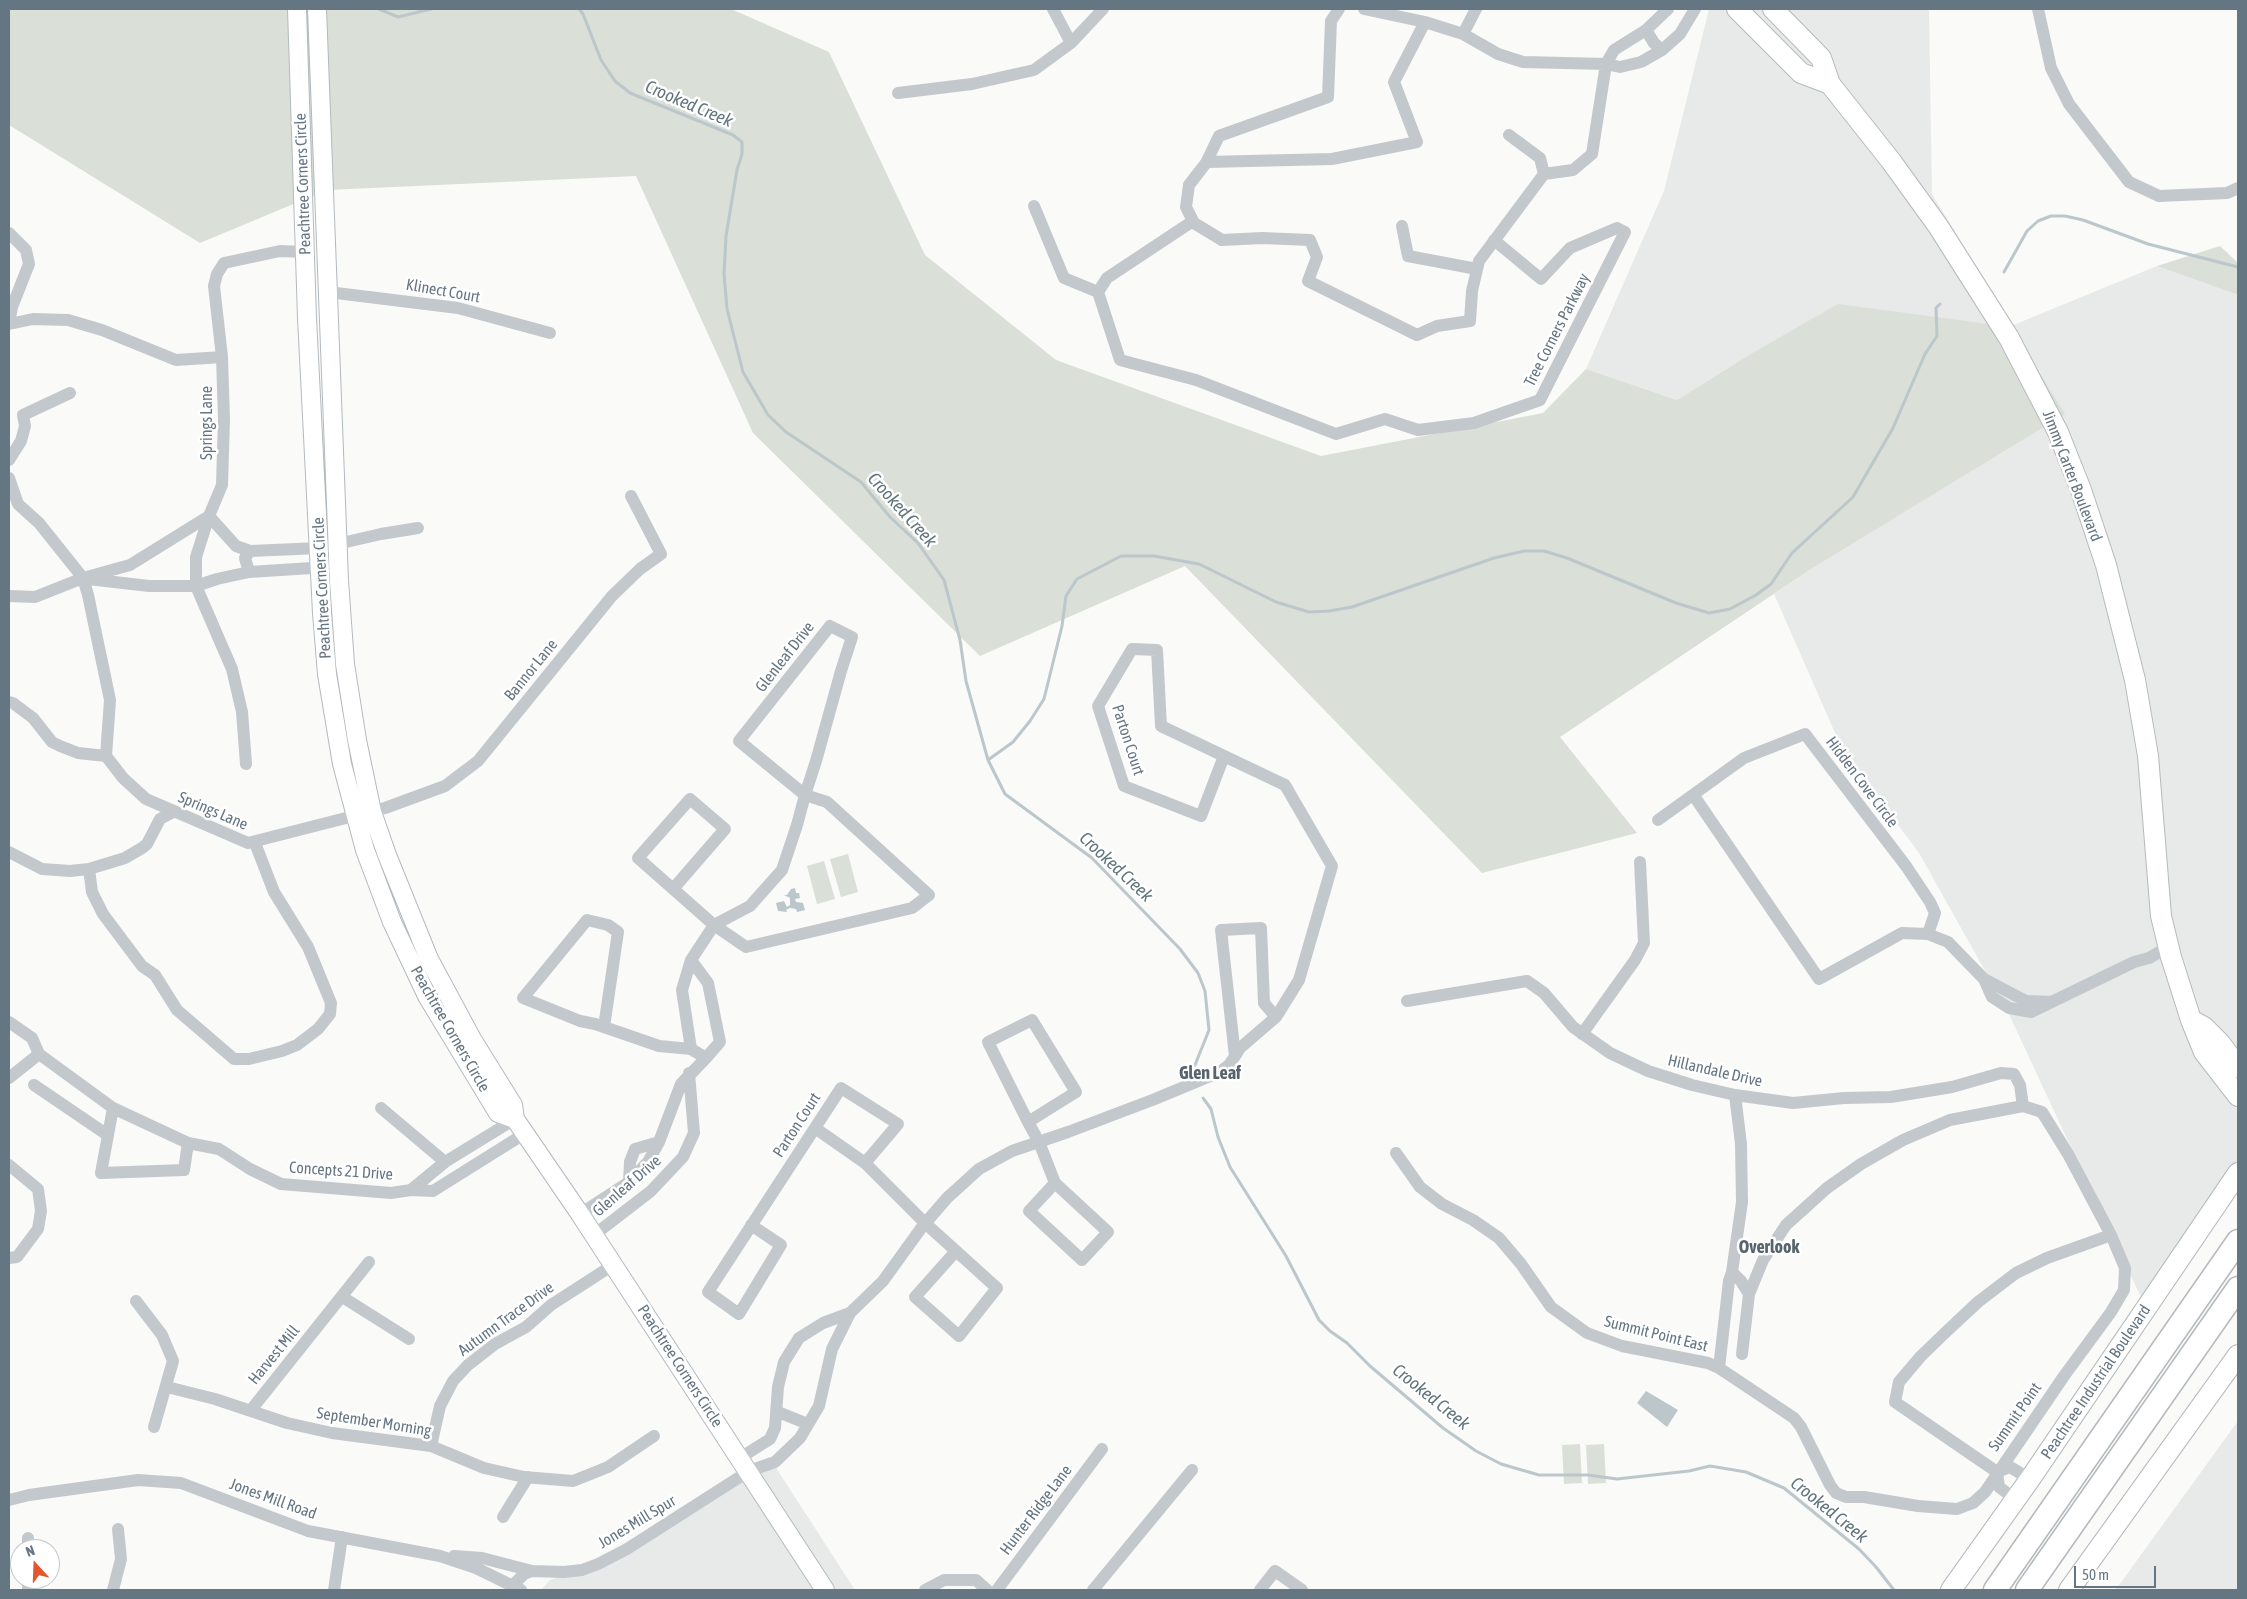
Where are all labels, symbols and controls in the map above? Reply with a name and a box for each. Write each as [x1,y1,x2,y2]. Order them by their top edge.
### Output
water label: Crooked Creek [642,76,736,132]
street label: Peachtree Corners Circle [291,113,315,255]
street label: Tree Corners Parkway [1520,270,1594,390]
street label: Klinect Court [404,275,482,307]
street label: Springs Lane [197,386,217,460]
street label: Jimmy Carter Boulevard [2038,408,2106,544]
water label: Crooked Creek [863,468,941,552]
street label: Peachtree Corners Circle [309,517,335,659]
street label: Glenleaf Drive [752,618,818,696]
street label: Bannor Lane [500,635,562,705]
street label: Parton Court [1108,702,1148,778]
street label: Hidden Cove Circle [1822,733,1902,831]
street label: Springs Lane [175,788,251,834]
water label: Crooked Creek [1075,827,1157,907]
street label: Peachtree Corners Circle [406,963,494,1095]
street label: Hillandale Drive [1666,1051,1764,1091]
district label: Glen Leaf [1179,1062,1241,1084]
street label: Parton Court [769,1089,825,1161]
street label: Glenleaf Drive [589,1151,665,1221]
street label: Concepts 21 Drive [288,1158,394,1184]
district label: Overlook [1739,1236,1799,1258]
street label: Autumn Trace Drive [454,1278,558,1360]
street label: Peachtree Corners Circle [633,1301,727,1431]
street label: Peachtree Industrial Boulevard [2037,1301,2155,1463]
street label: Summit Point East [1602,1312,1710,1356]
street label: Harvest Mill [244,1322,304,1388]
water label: Crooked Creek [1388,1359,1474,1435]
street label: Summit Point [1984,1379,2046,1455]
street label: September Morning [315,1403,433,1441]
street label: Hunter Ridge Lane [996,1461,1076,1559]
water label: Crooked Creek [1786,1472,1872,1548]
street label: Jones Mill Road [227,1474,319,1524]
street label: Jones Mill Spur [595,1491,679,1553]
north arrow [10,1539,60,1589]
text: N [24,1542,37,1560]
scale bar [2077,1556,2160,1588]
text: 50 m [2082,1566,2109,1583]

